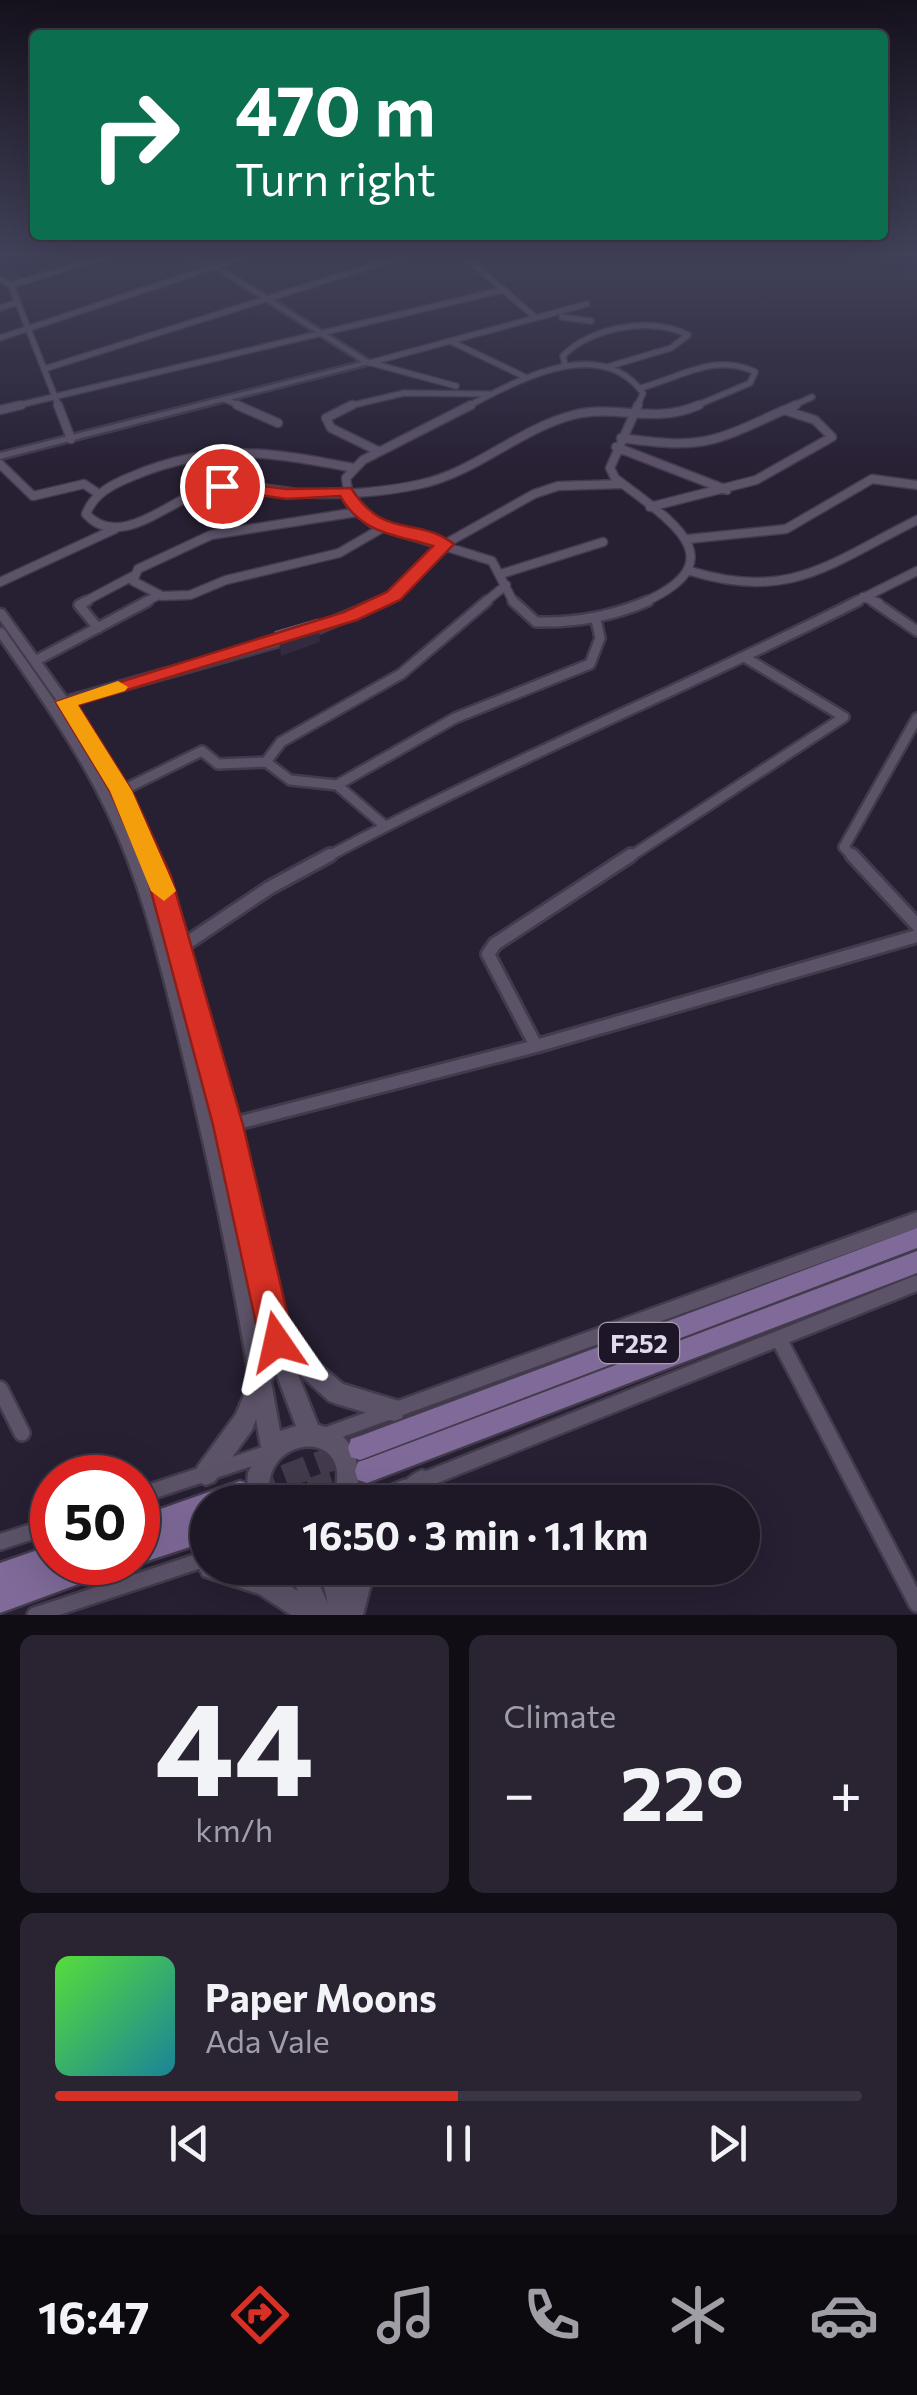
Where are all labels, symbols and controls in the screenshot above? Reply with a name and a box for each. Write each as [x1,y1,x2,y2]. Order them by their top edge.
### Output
text: 470 m [235,65,436,150]
icon: right [70,70,200,200]
text: Turn right [235,150,436,205]
pin [180,444,265,529]
icon: arrive [195,459,250,514]
position arrow [225,1290,329,1394]
road number: F252 [599,1323,679,1363]
speed limit sign: 50 [30,1455,160,1585]
text: 16:50 · 3 min · 1.1 km [302,1511,648,1558]
text: 44 [154,1664,314,1823]
text: Climate [504,1695,616,1735]
text: 22° [620,1745,744,1836]
text: − [504,1758,535,1825]
text: + [830,1758,862,1825]
text: km/h [195,1809,273,1849]
text: Paper Moons [205,1973,437,2020]
text: Ada Vale [205,2020,330,2060]
icon: previous [162,2116,217,2171]
icon: pause [431,2116,486,2171]
icon: next [700,2116,755,2171]
icon: directions [225,2280,295,2350]
icon: music [371,2280,441,2350]
icon: phone [517,2280,587,2350]
icon: climate [663,2280,733,2350]
icon: car [809,2280,879,2350]
text: 16:47 [38,2288,149,2343]

